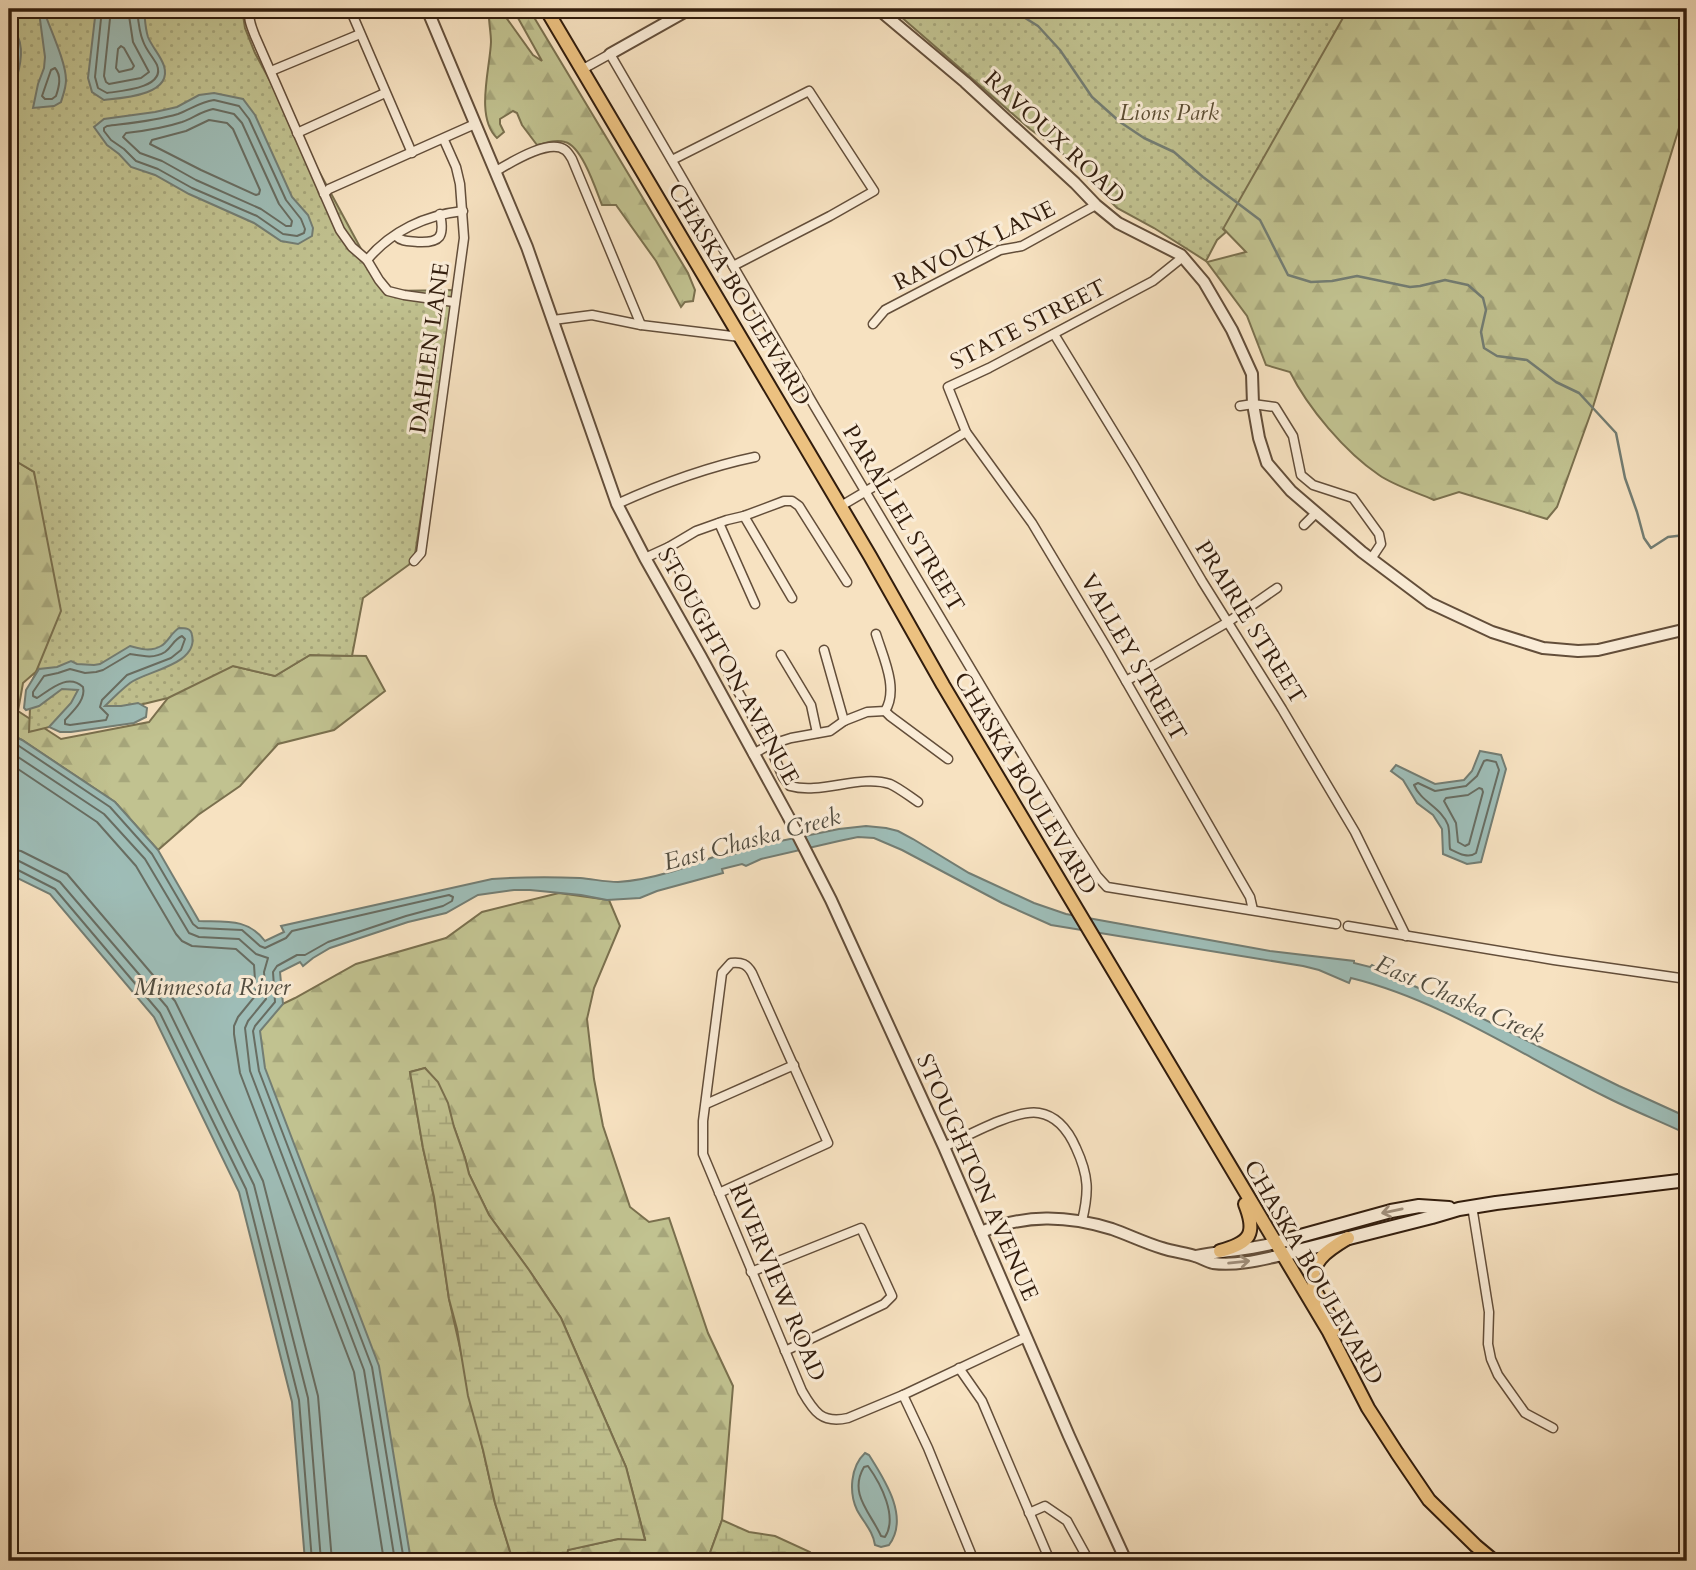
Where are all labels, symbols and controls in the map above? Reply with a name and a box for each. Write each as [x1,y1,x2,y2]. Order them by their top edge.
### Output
street label: RAVOUX ROAD [977,64,1132,211]
park label: Lions Park [1119,97,1219,128]
street label: CHASKA BOULEVARD [661,177,818,411]
street label: RAVOUX LANE [888,193,1060,298]
street label: DAHLEN LANE [402,261,457,436]
street label: STATE STREET [945,272,1112,377]
street label: PARALLEL STREET [835,419,972,618]
street label: PRAIRIE STREET [1188,535,1313,710]
street label: STOUGHTON AVENUE [650,542,807,791]
street label: VALLEY STREET [1073,568,1194,747]
street label: CHASKA BOULEVARD [947,666,1104,900]
water label: East Chaska Creek [660,800,844,879]
water label: East Chaska Creek [1370,947,1550,1052]
water label: Minnesota River [134,971,291,1004]
street label: STOUGHTON AVENUE [909,1049,1046,1306]
street label: CHASKA BOULEVARD [1236,1154,1391,1390]
street label: RIVERVIEW ROAD [722,1178,833,1386]
one-way arrow [1381,1205,1404,1219]
one-way arrow [1227,1255,1249,1268]

